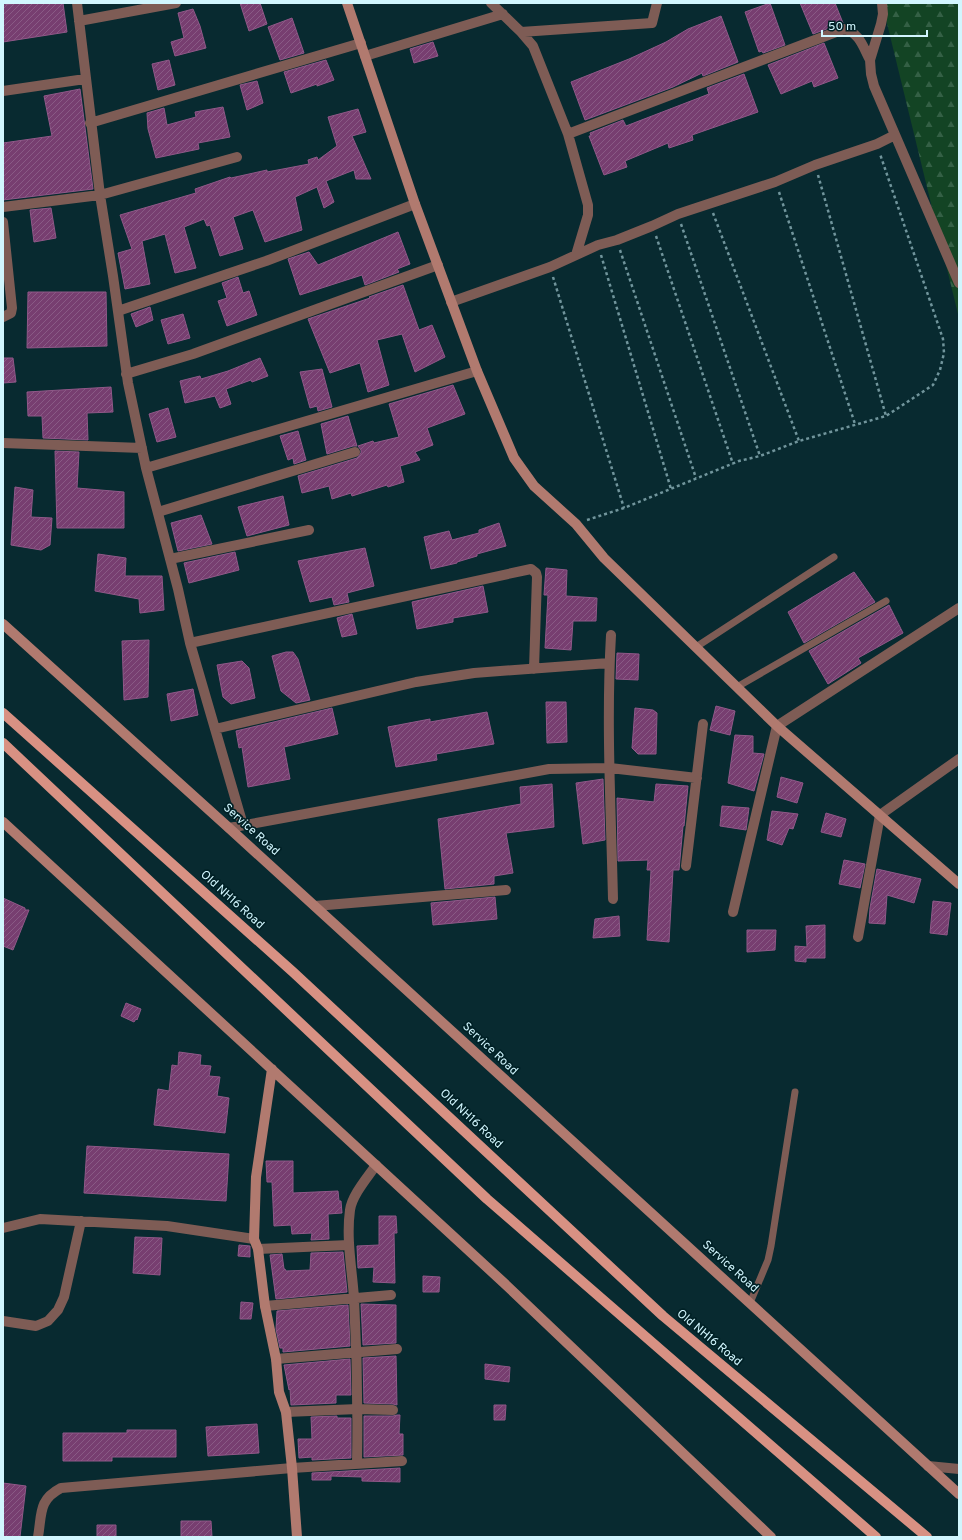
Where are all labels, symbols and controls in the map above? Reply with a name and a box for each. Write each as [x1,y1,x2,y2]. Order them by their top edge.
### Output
scale bar [822,12,927,38]
text: 50 m [828,19,856,35]
street label: Service Road [219,800,283,860]
street label: Old NH16 Road [197,867,267,933]
street label: Service Road [459,1019,521,1079]
street label: Old NH16 Road [436,1086,506,1152]
street label: Service Road [698,1237,762,1297]
street label: Old NH16 Road [673,1306,745,1370]

